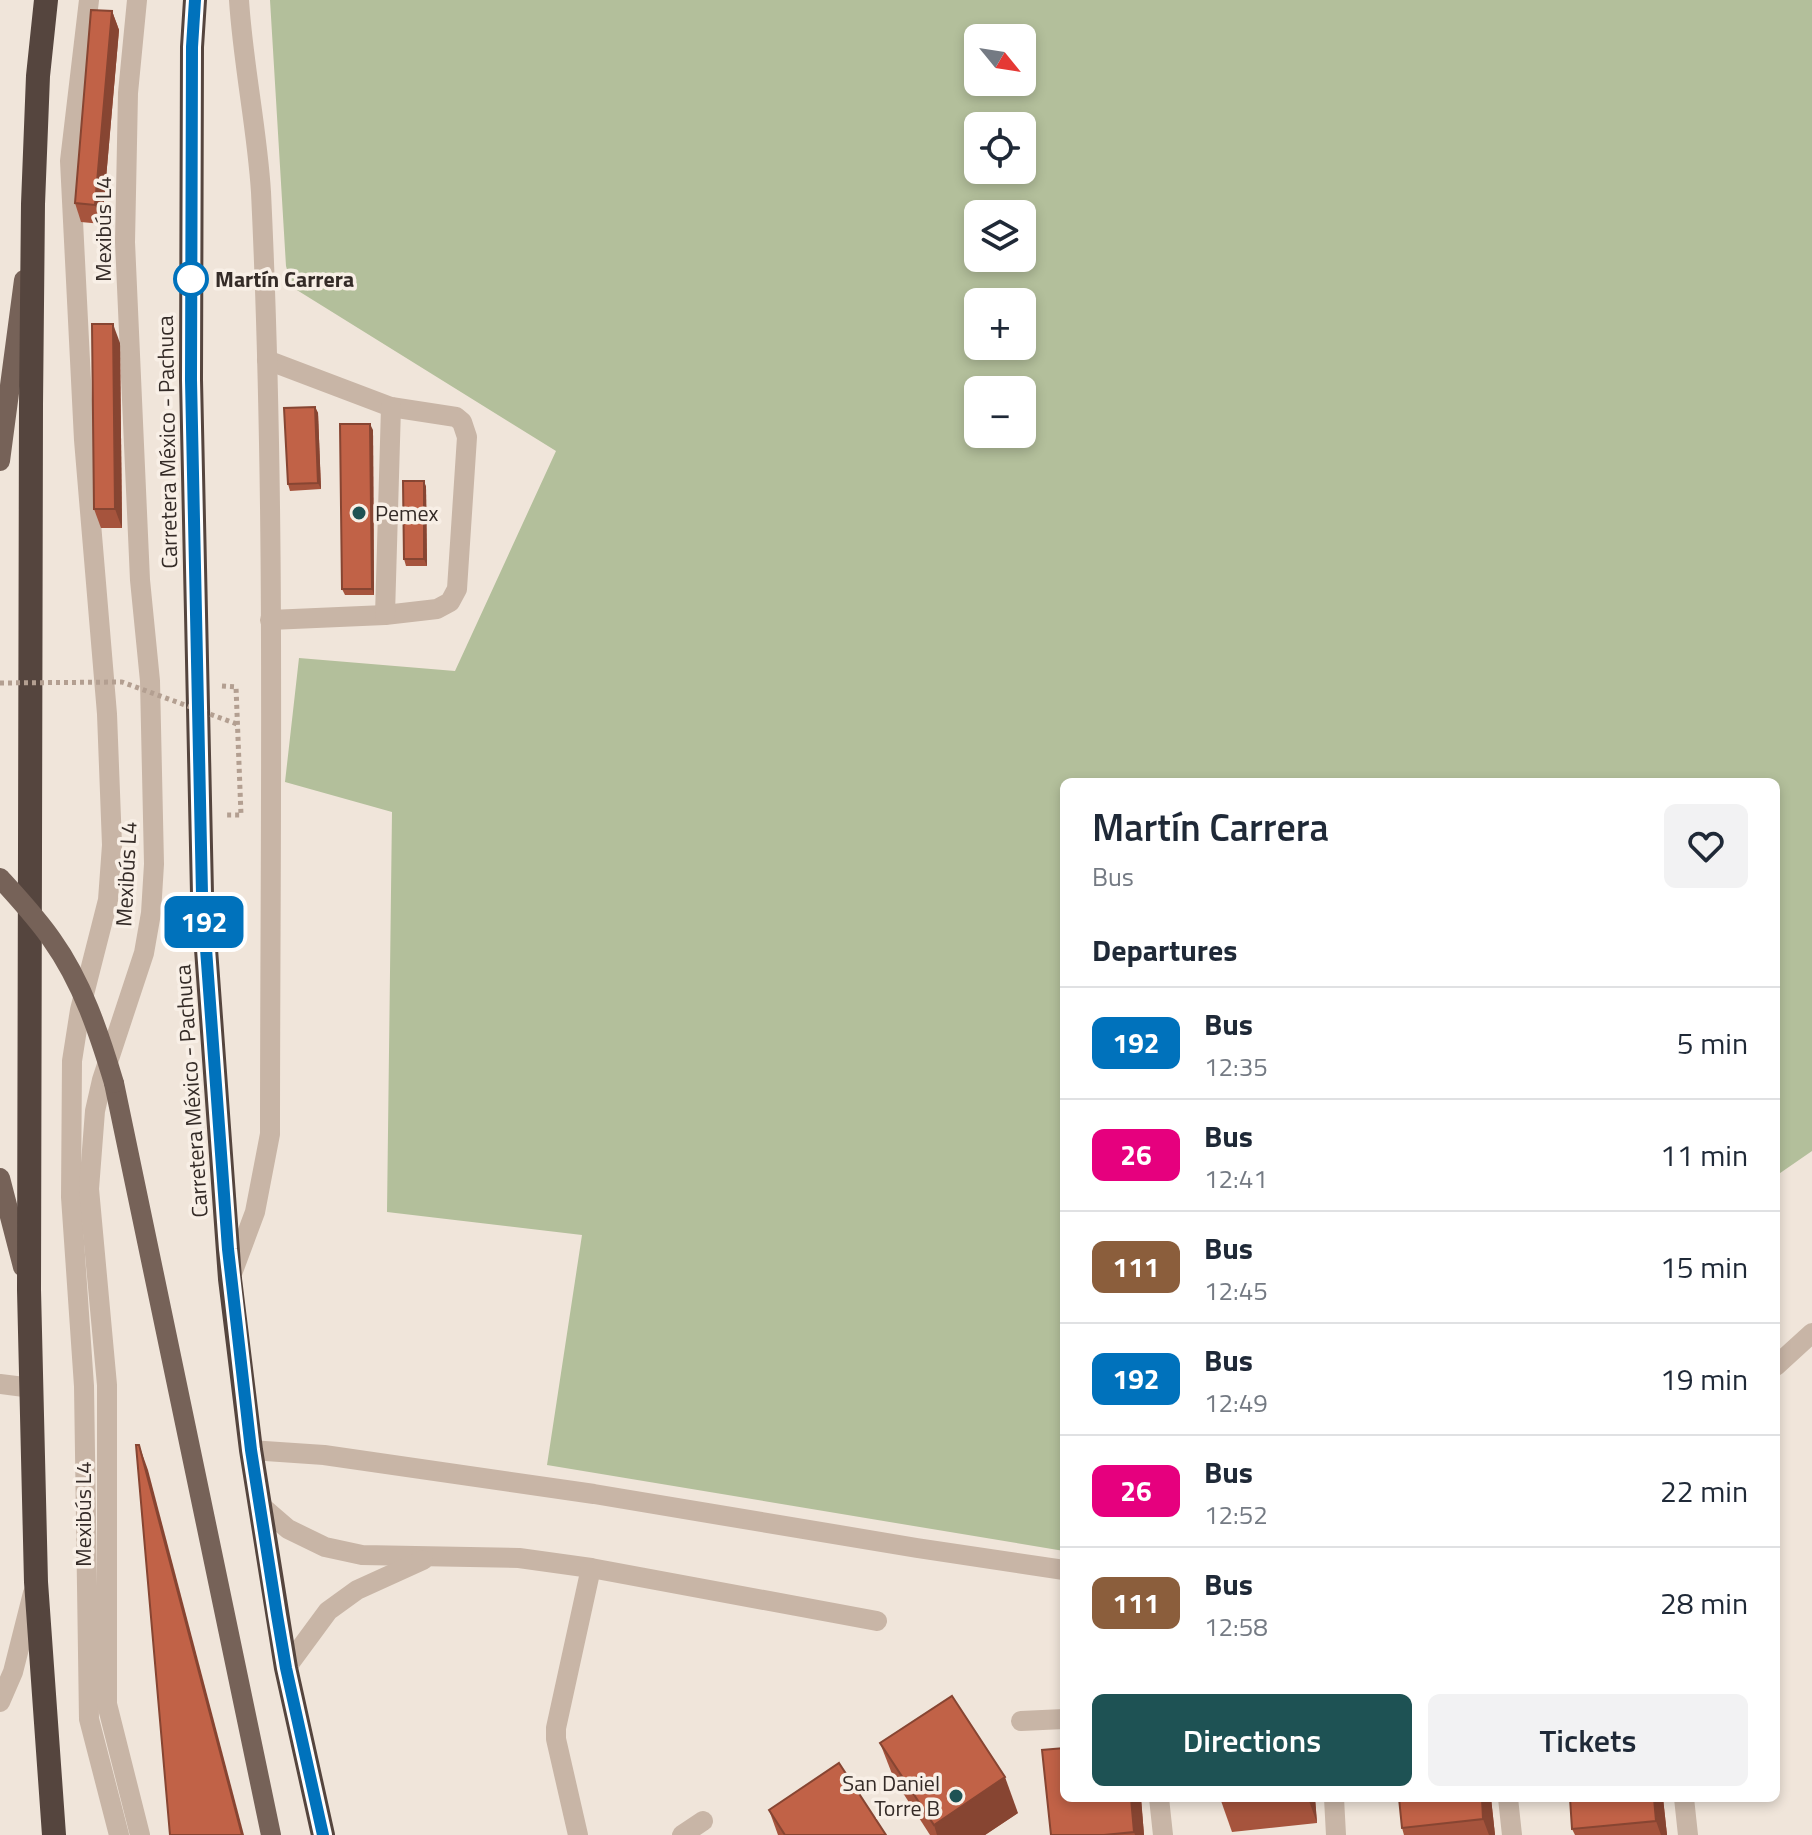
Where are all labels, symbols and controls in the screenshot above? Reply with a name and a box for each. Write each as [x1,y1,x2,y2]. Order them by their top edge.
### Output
north arrow [964,24,1036,96]
map controls [964,24,1036,448]
button: locate [964,112,1036,184]
street label: Mexibús L4 [86,176,120,282]
button: layers [964,200,1036,272]
marker: Martín Carrera [174,262,208,296]
place label: Martín Carrera [215,262,354,296]
button: + [964,288,1036,360]
street label: Carretera México - Pachuca [148,315,186,569]
button: − [964,376,1036,448]
place label: Pemex [375,496,438,530]
marker: Pemex [350,504,368,522]
text: Martín Carrera [1092,798,1329,856]
button: heart [1664,804,1748,888]
street label: Mexibús L4 [106,821,146,927]
text: Bus [1092,857,1134,896]
line badge: 192 [158,896,250,948]
text: 192 [180,900,228,943]
text: Departures [1092,927,1237,973]
street label: Carretera México - Pachuca [165,963,217,1219]
text: Bus [1204,1001,1253,1047]
text: 5 min [1677,1020,1748,1066]
text: 192 [1112,1021,1160,1064]
text: 12:35 [1204,1047,1268,1086]
text: Bus [1204,1113,1253,1159]
text: 11 min [1660,1132,1748,1178]
text: 26 [1120,1133,1152,1176]
text: 12:41 [1204,1159,1268,1198]
text: Bus [1204,1225,1253,1271]
text: 15 min [1660,1244,1748,1290]
text: 111 [1112,1245,1160,1288]
text: 12:45 [1204,1271,1268,1310]
text: Bus [1204,1337,1253,1383]
text: 19 min [1660,1356,1748,1402]
text: 192 [1112,1357,1160,1400]
text: 12:49 [1204,1383,1268,1422]
text: Bus [1204,1449,1253,1495]
street label: Mexibús L4 [66,1461,100,1567]
text: 22 min [1660,1468,1748,1514]
text: 26 [1120,1469,1152,1512]
text: 12:52 [1204,1495,1268,1534]
text: Bus [1204,1561,1253,1607]
text: 28 min [1660,1580,1748,1626]
text: 111 [1112,1581,1160,1624]
text: 12:58 [1204,1607,1268,1646]
button: Directions [1092,1694,1412,1786]
button: Tickets [1428,1694,1748,1786]
place label: San Daniel Torre B [842,1766,940,1825]
marker: San Daniel Torre B [947,1787,965,1805]

